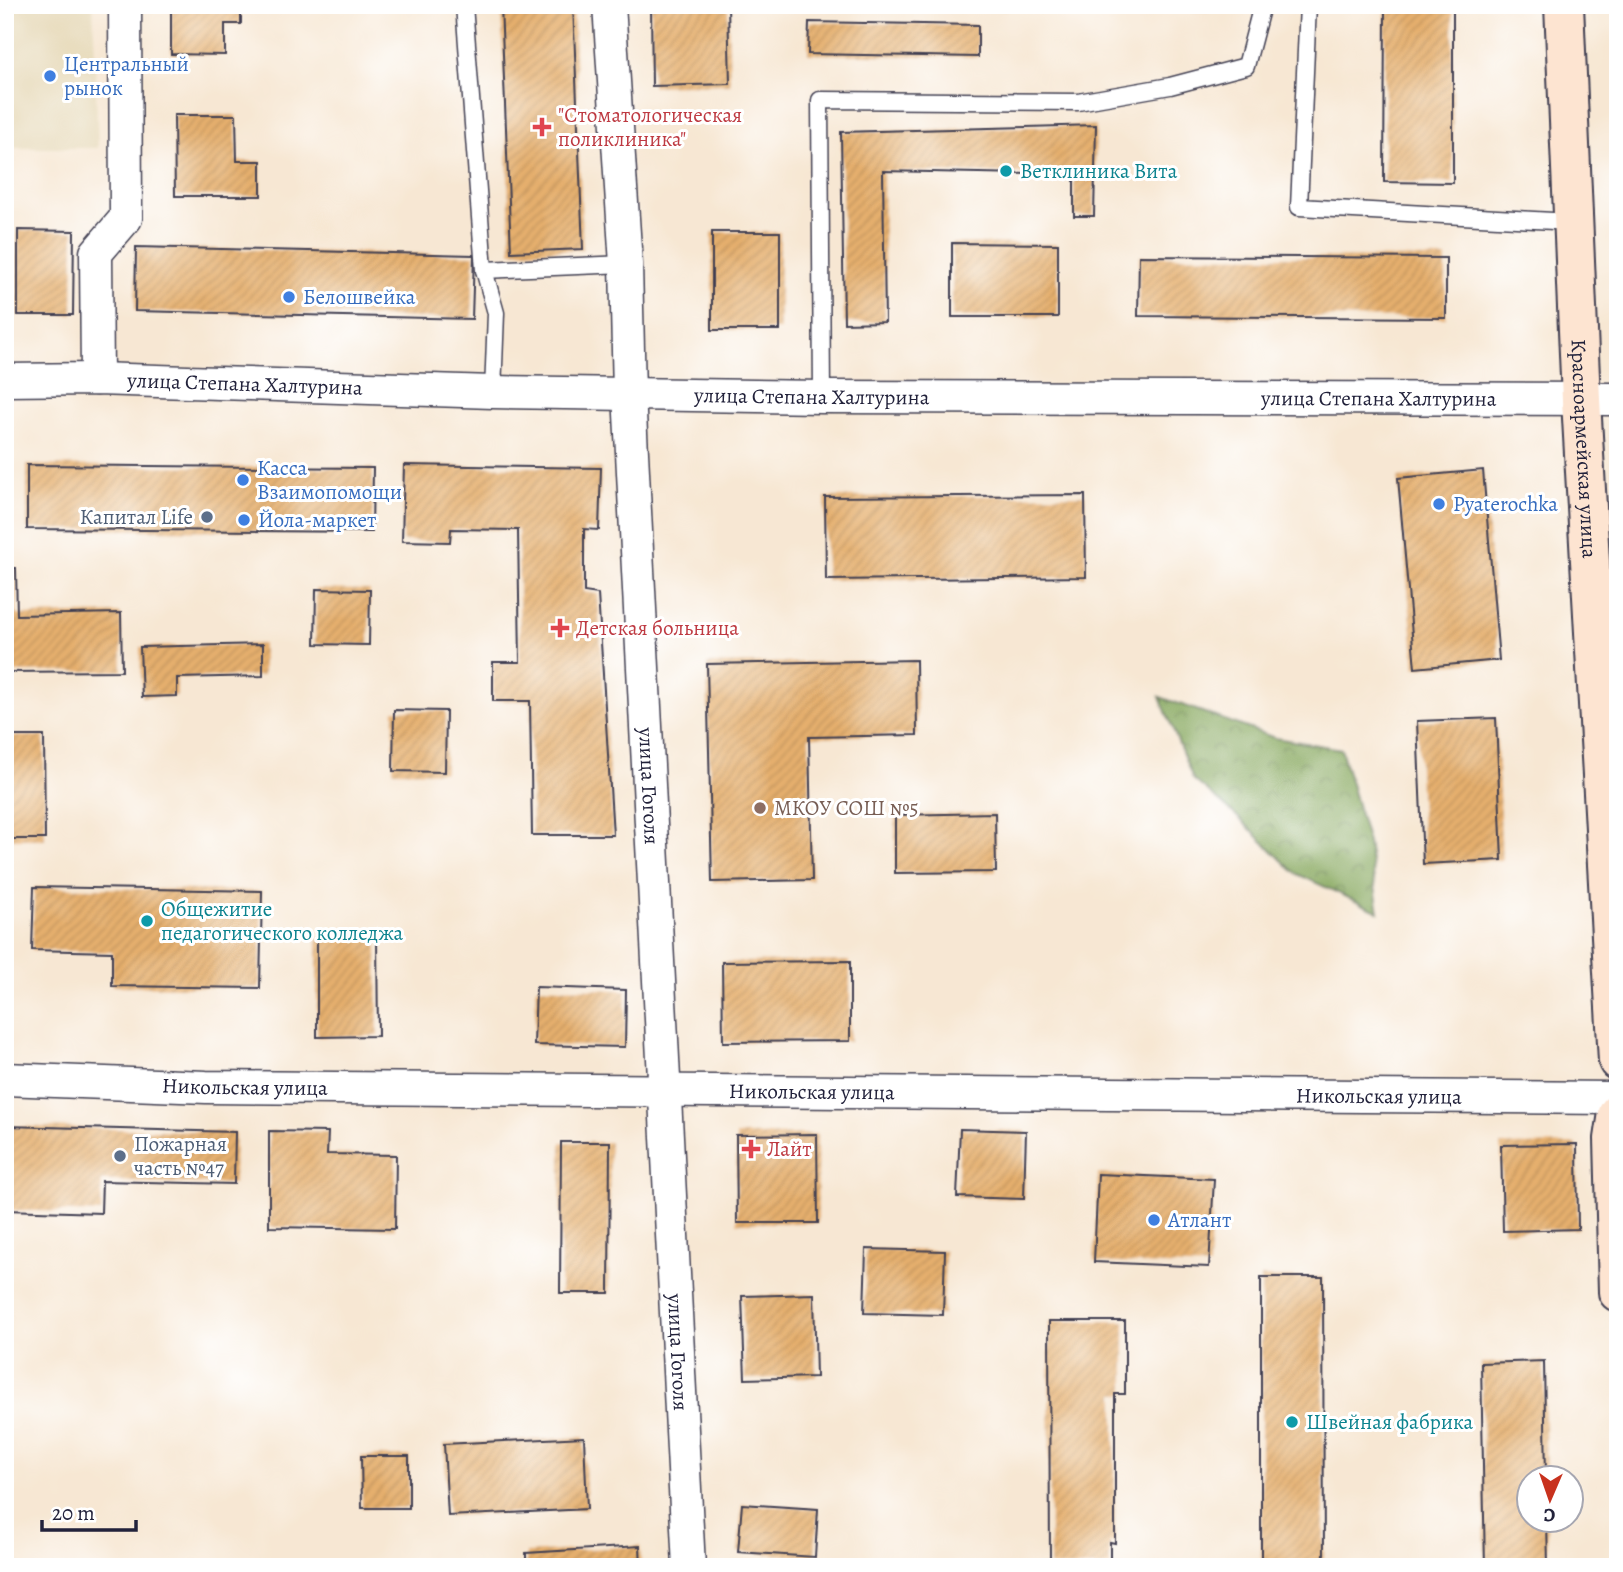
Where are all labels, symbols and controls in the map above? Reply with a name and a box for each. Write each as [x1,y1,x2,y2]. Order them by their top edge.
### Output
place label: Центральный рынок [64,50,189,102]
marker: Центральный рынок [42,68,58,84]
place label: "Стоматологическая поликлиника" [558,101,742,153]
marker: "Стоматологическая поликлиника" [532,117,552,137]
place label: Ветклиника Вита [1020,157,1178,185]
marker: Ветклиника Вита [998,163,1014,179]
place label: Белошвейка [303,283,416,311]
marker: Белошвейка [281,289,297,305]
street label: Красноармейская улица [1564,338,1604,559]
street label: улица Степана Халтурина [126,366,363,402]
street label: улица Степана Халтурина [693,381,930,411]
street label: улица Степана Халтурина [1260,384,1497,413]
place label: Касса Взаимопомощи [257,454,402,506]
marker: Касса Взаимопомощи [235,472,251,488]
place label: Pyaterochka [1453,490,1558,518]
marker: Pyaterochka [1431,496,1447,512]
place label: Капитал Life [80,503,193,531]
place label: Йола-маркет [258,506,376,534]
marker: Капитал Life [199,509,215,525]
marker: Йола-маркет [236,512,252,528]
place label: Детская больница [576,614,739,642]
marker: Детская больница [550,618,570,638]
street label: улица Гоголя [632,726,666,845]
place label: МКОУ СОШ №5 [774,794,919,822]
marker: МКОУ СОШ №5 [752,800,768,816]
place label: Общежитие педагогического колледжа [161,895,404,947]
marker: Общежитие педагогического колледжа [139,913,155,929]
street label: Никольская улица [161,1071,328,1102]
street label: Никольская улица [729,1077,895,1106]
street label: Никольская улица [1296,1081,1462,1111]
place label: Пожарная часть №47 [134,1130,227,1182]
place label: Лайт [767,1135,812,1163]
marker: Лайт [741,1139,761,1159]
marker: Пожарная часть №47 [112,1148,128,1164]
place label: Атлант [1167,1206,1231,1234]
marker: Атлант [1146,1212,1162,1228]
street label: улица Гоголя [661,1292,695,1411]
place label: Швейная фабрика [1306,1408,1474,1436]
marker: Швейная фабрика [1284,1414,1300,1430]
north arrow [1514,1464,1584,1534]
scale bar [42,1488,136,1532]
text: 20 m [52,1499,95,1527]
text: С [1543,1502,1556,1528]

